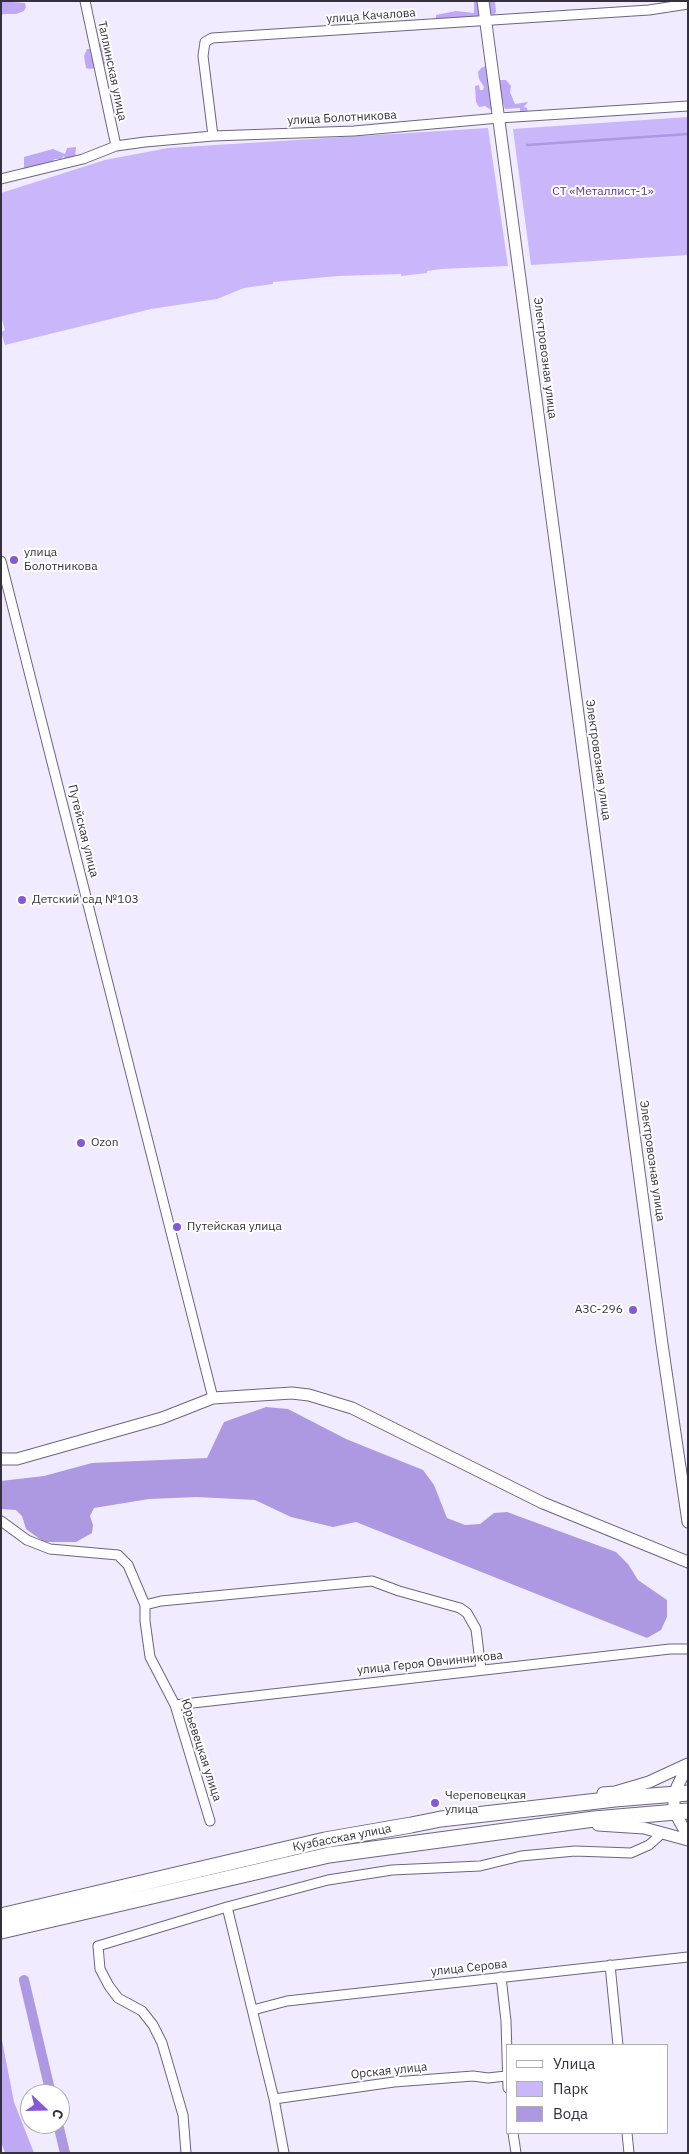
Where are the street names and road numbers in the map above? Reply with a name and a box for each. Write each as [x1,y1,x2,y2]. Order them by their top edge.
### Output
street label: улица Качалова [326,6,416,26]
street label: Таллинская улица [94,20,130,122]
street label: улица Болотникова [287,108,397,128]
street label: Электровозная улица [530,297,560,419]
street label: Электровозная улица [582,699,614,821]
street label: Путейская улица [65,783,101,879]
street label: Электровозная улица [636,1100,668,1222]
street label: улица Героя Овчинникова [356,1648,504,1678]
street label: Юрьевецкая улица [178,1697,224,1803]
street label: Кузбасская улица [291,1821,393,1855]
street label: улица Серова [430,1957,508,1979]
street label: Орская улица [350,2060,428,2082]

